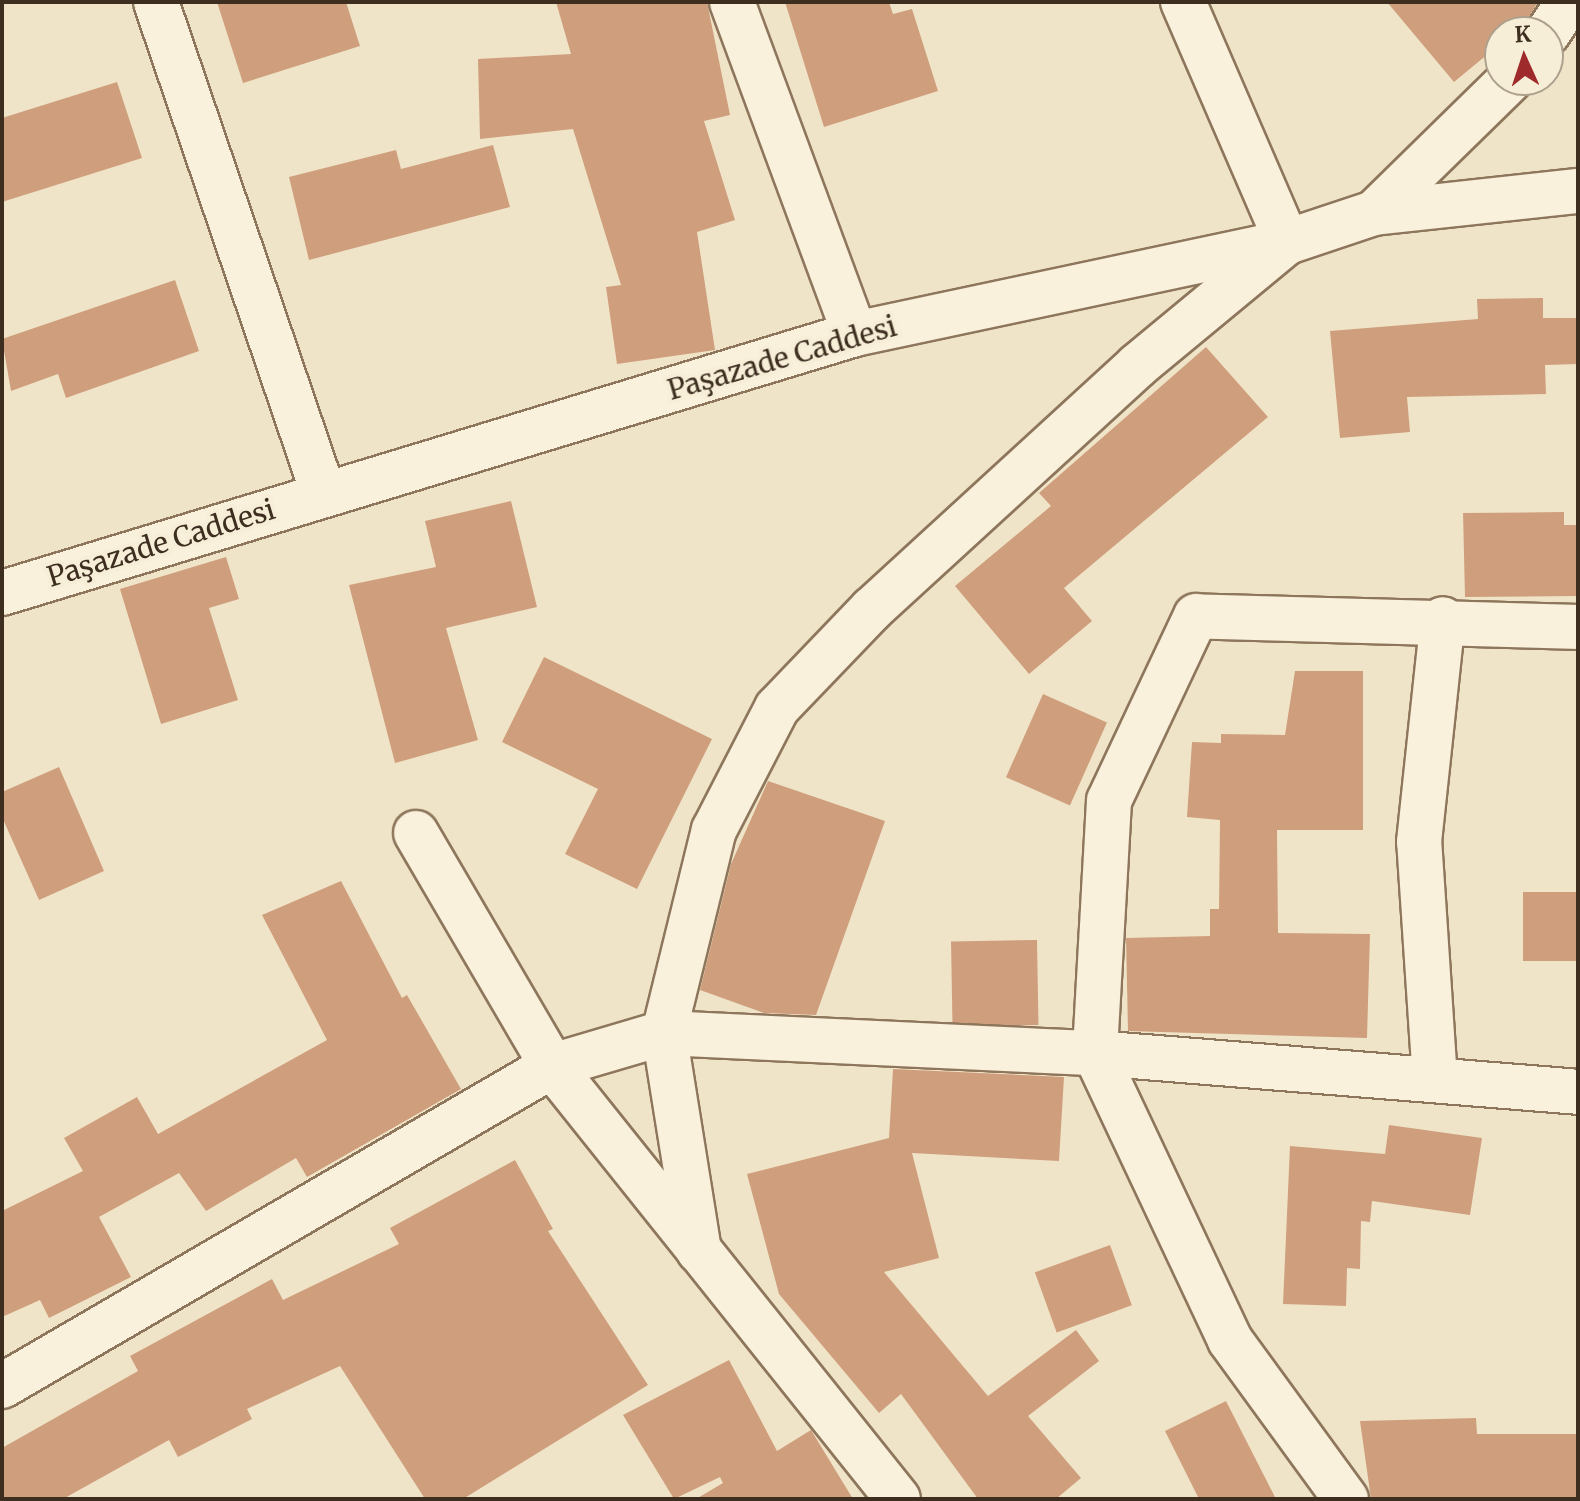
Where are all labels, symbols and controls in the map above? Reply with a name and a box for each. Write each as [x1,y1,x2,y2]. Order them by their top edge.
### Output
north arrow [1484,16,1564,96]
text: K [1514,20,1532,48]
street label: Paşazade Caddesi [664,309,900,407]
street label: Paşazade Caddesi [43,492,279,594]

